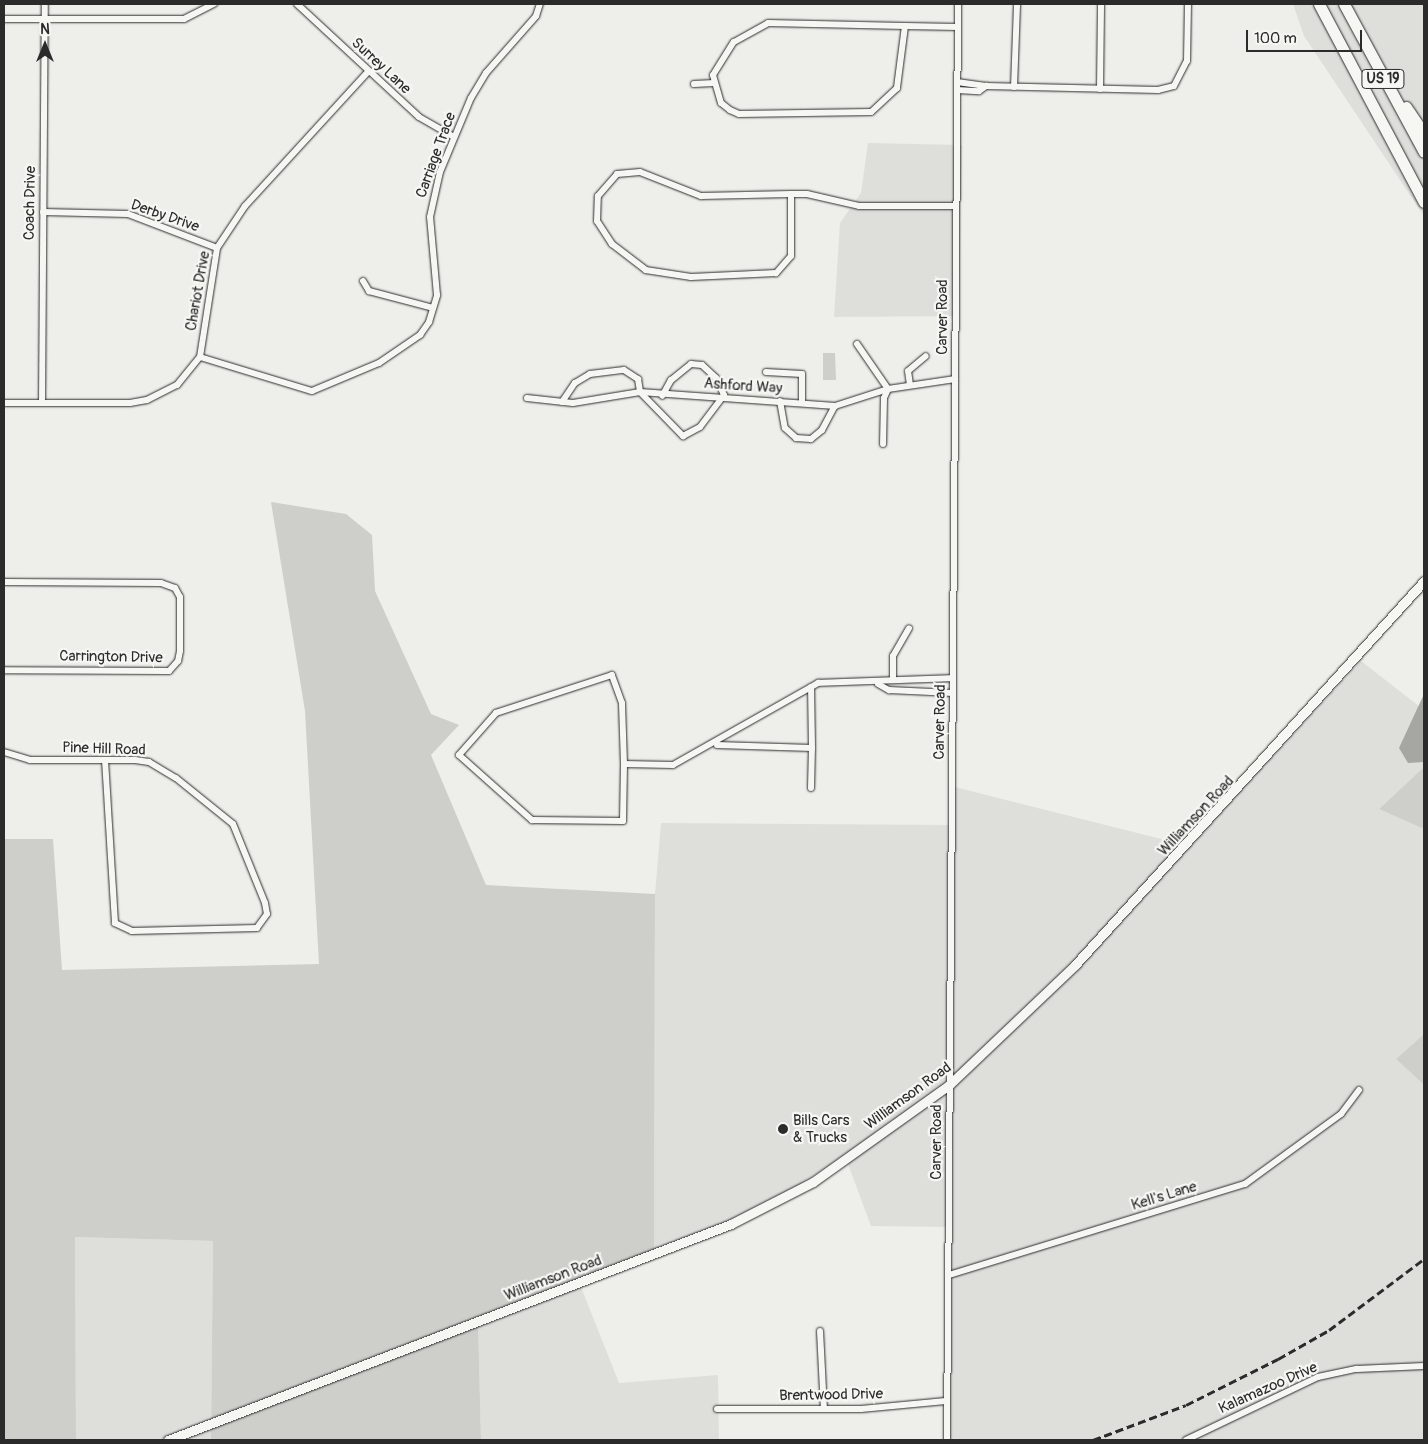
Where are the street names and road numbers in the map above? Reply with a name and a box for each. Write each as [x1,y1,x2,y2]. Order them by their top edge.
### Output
street label: Surrey Lane [348,34,414,98]
road number: US 19 [1360,68,1406,90]
street label: Carriage Trace [412,110,460,200]
street label: Coach Drive [20,166,40,240]
street label: Derby Drive [128,196,202,236]
street label: Chariot Drive [182,250,214,332]
street label: Carver Road [934,279,952,355]
street label: Ashford Way [703,374,783,398]
street label: Carrington Drive [59,647,163,667]
street label: Carver Road [930,684,950,760]
street label: Pine Hill Road [62,739,146,759]
street label: Williamson Road [1154,772,1238,860]
street label: Williamson Road [861,1059,955,1133]
street label: Carver Road [928,1104,946,1180]
street label: Kell's Lane [1129,1178,1199,1214]
street label: Williamson Road [502,1251,604,1305]
street label: Kalamazoo Drive [1216,1358,1320,1418]
street label: Brentwood Drive [779,1385,883,1405]

